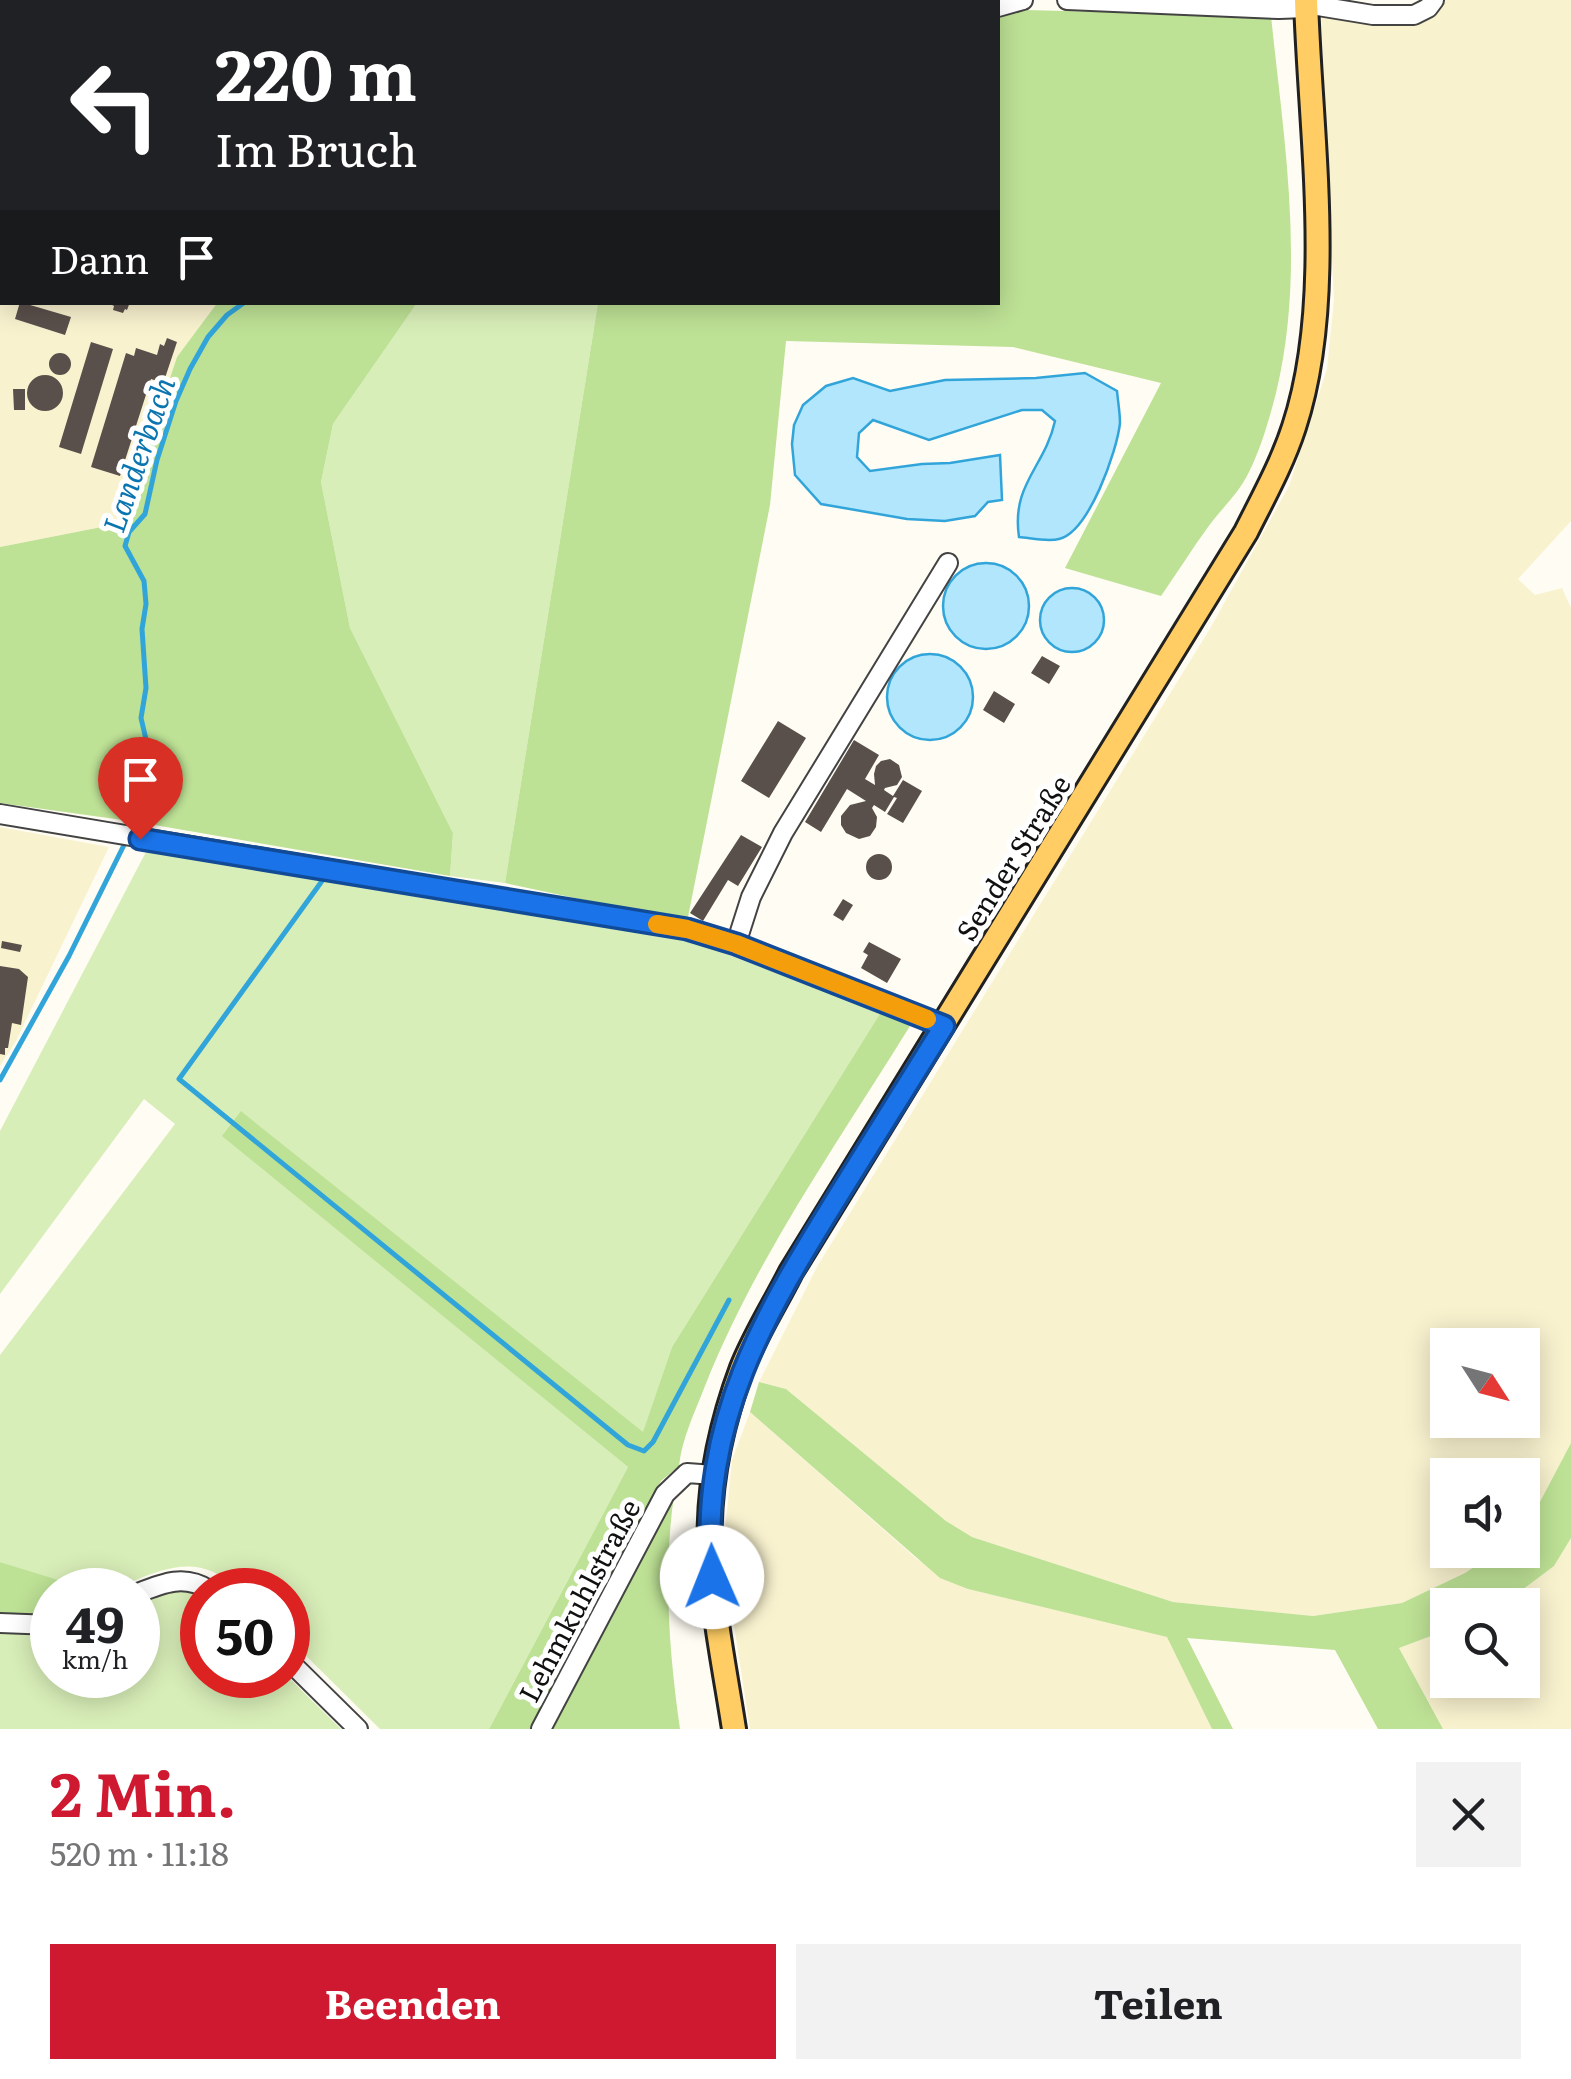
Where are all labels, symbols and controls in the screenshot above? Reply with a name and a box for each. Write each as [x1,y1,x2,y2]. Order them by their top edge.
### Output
text: 220 m [215,19,417,123]
icon: left [50,40,180,170]
text: Im Bruch [215,114,418,181]
text: Dann [50,229,149,286]
icon: arrive [169,230,224,285]
water label: Landerbach [90,370,184,538]
pin [98,737,183,840]
icon: arrive [113,752,168,807]
street label: Sender Straße [944,766,1080,948]
north arrow [1430,1328,1540,1438]
map controls [1430,1328,1540,1698]
button: sound [1430,1458,1540,1568]
street label: Lehmkuhlstraße [507,1491,649,1709]
position arrow [660,1525,764,1629]
speed limit sign: 50 [180,1568,310,1698]
text: 49 [66,1584,124,1658]
button: search [1430,1588,1540,1698]
text: km/h [62,1640,128,1677]
text: 2 Min. [50,1746,236,1835]
button: close [1416,1762,1521,1867]
text: 520 m · 11:18 [50,1828,229,1876]
button: Beenden [50,1944,776,2059]
button: Teilen [796,1944,1521,2059]

